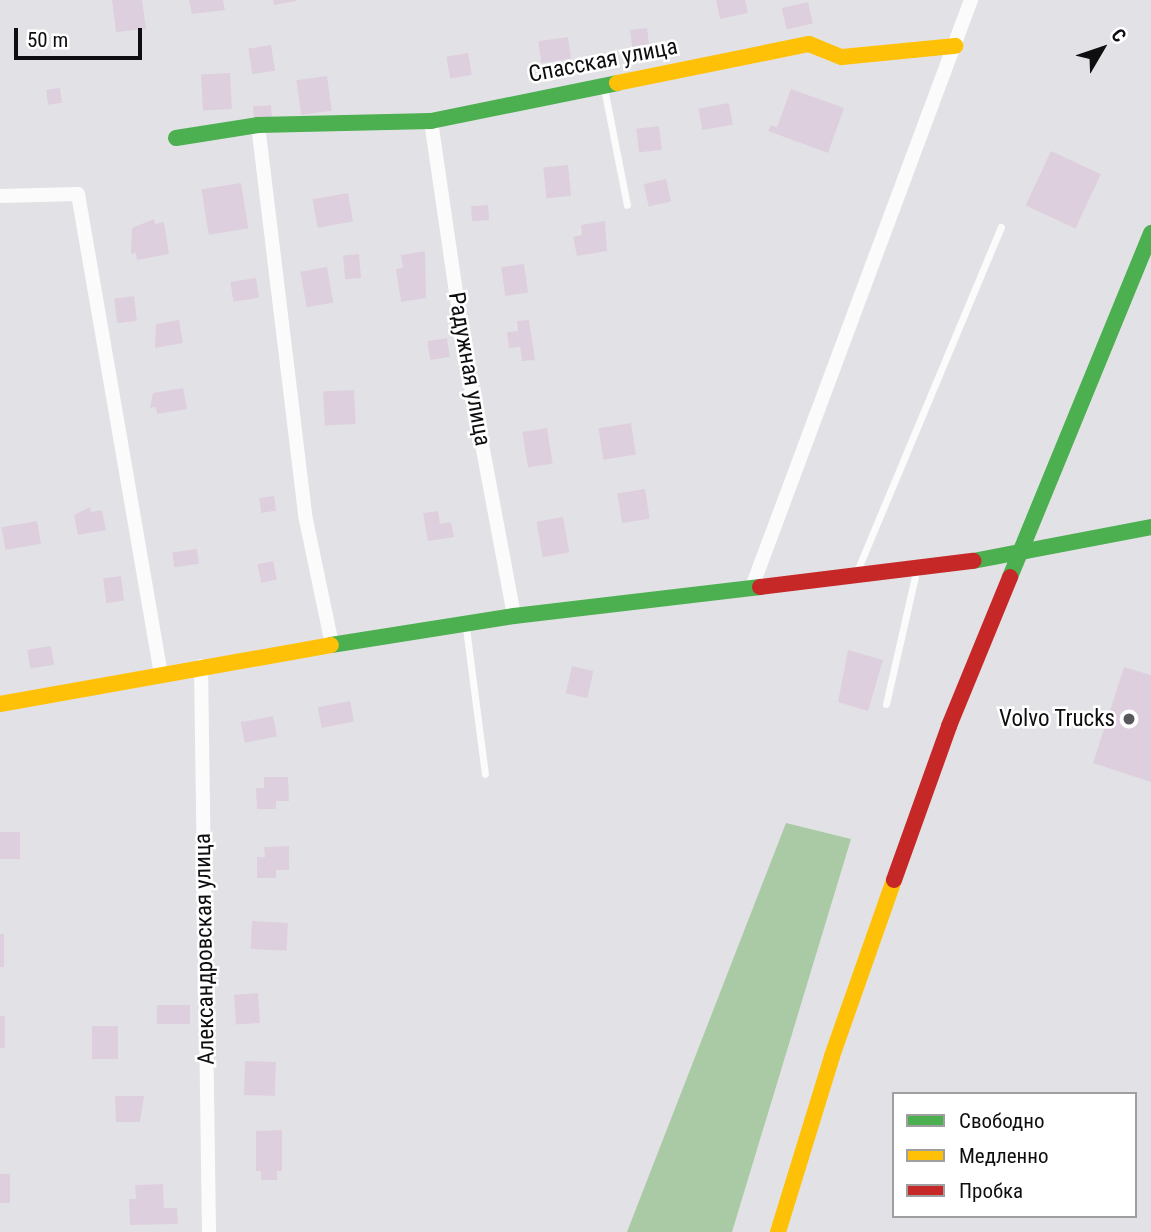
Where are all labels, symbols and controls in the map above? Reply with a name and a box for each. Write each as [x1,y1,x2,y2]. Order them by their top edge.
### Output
scale bar [18,14,145,58]
north arrow [1067,14,1137,84]
text: С [1106,24,1131,47]
text: 50 m [27,28,68,52]
street label: Спасская улица [526,33,680,89]
street label: Радужная улица [442,290,496,448]
place label: Volvo Trucks [999,705,1115,733]
marker: Volvo Trucks [1121,711,1137,727]
street label: Александровская улица [189,833,221,1065]
legend [892,1092,1137,1218]
text: Свободно [959,1109,1045,1133]
text: Медленно [959,1144,1048,1168]
text: Пробка [959,1179,1023,1203]

